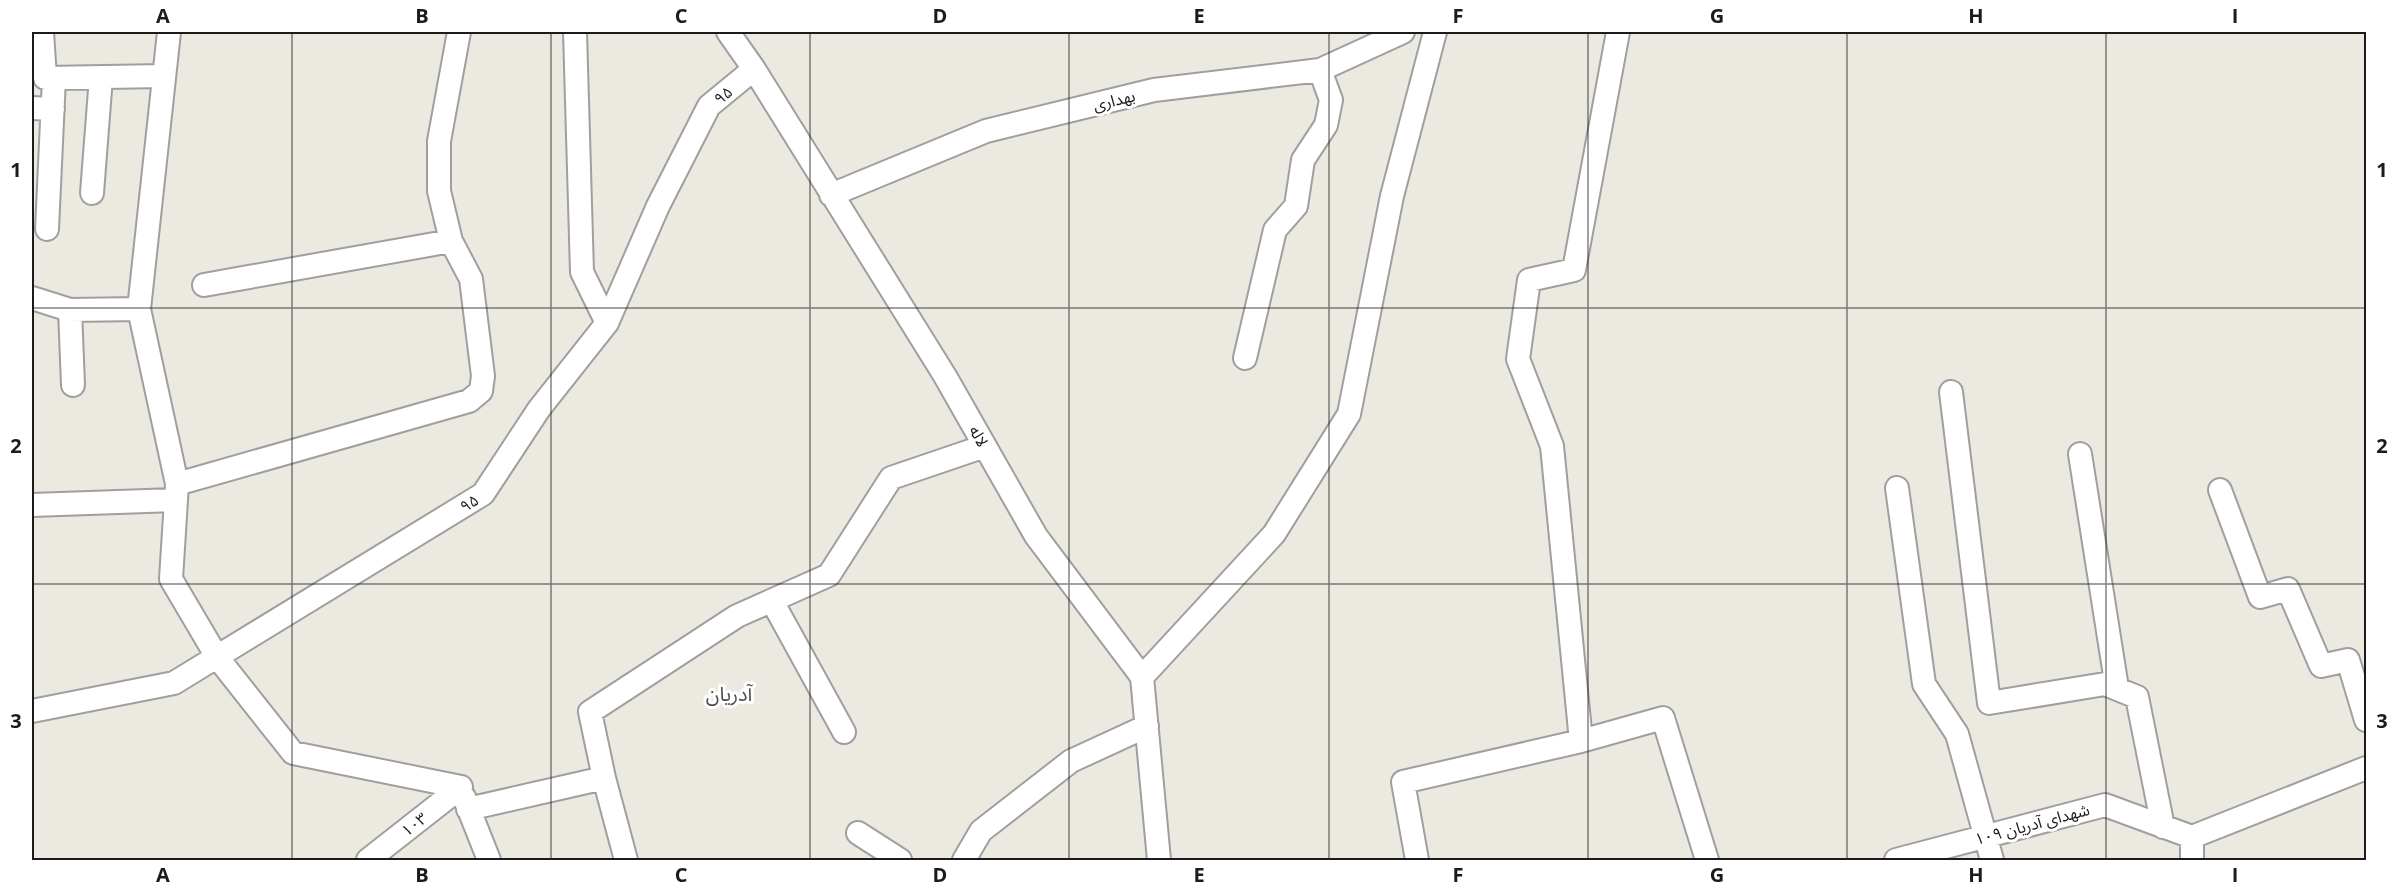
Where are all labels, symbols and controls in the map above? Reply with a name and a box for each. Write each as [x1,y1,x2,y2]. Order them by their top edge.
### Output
text: A [156,2,170,29]
text: B [415,2,429,29]
text: C [675,2,688,29]
text: D [933,2,947,29]
text: E [1193,2,1205,29]
text: F [1453,2,1463,29]
text: G [1710,2,1724,29]
text: H [1968,2,1984,29]
text: I [2232,2,2238,29]
street label: ۹۵ [709,81,737,109]
street label: بهداری [1091,84,1137,116]
text: 1 [10,156,22,183]
text: 1 [2376,156,2388,183]
street label: لاله [964,421,994,451]
text: 2 [10,432,22,459]
text: 2 [2376,432,2388,459]
street label: ۹۵ [455,489,483,517]
district label: آدریان [706,680,753,707]
text: 3 [10,707,22,734]
text: 3 [2376,707,2388,734]
street label: شهدای آدریان ۱۰۹ [1972,798,2092,850]
street label: ۱۰۳ [396,807,432,841]
text: A [156,861,170,888]
text: B [415,861,429,888]
text: C [675,861,688,888]
text: D [933,861,947,888]
text: E [1193,861,1205,888]
text: F [1453,861,1463,888]
text: G [1710,861,1724,888]
text: H [1968,861,1984,888]
text: I [2232,861,2238,888]

